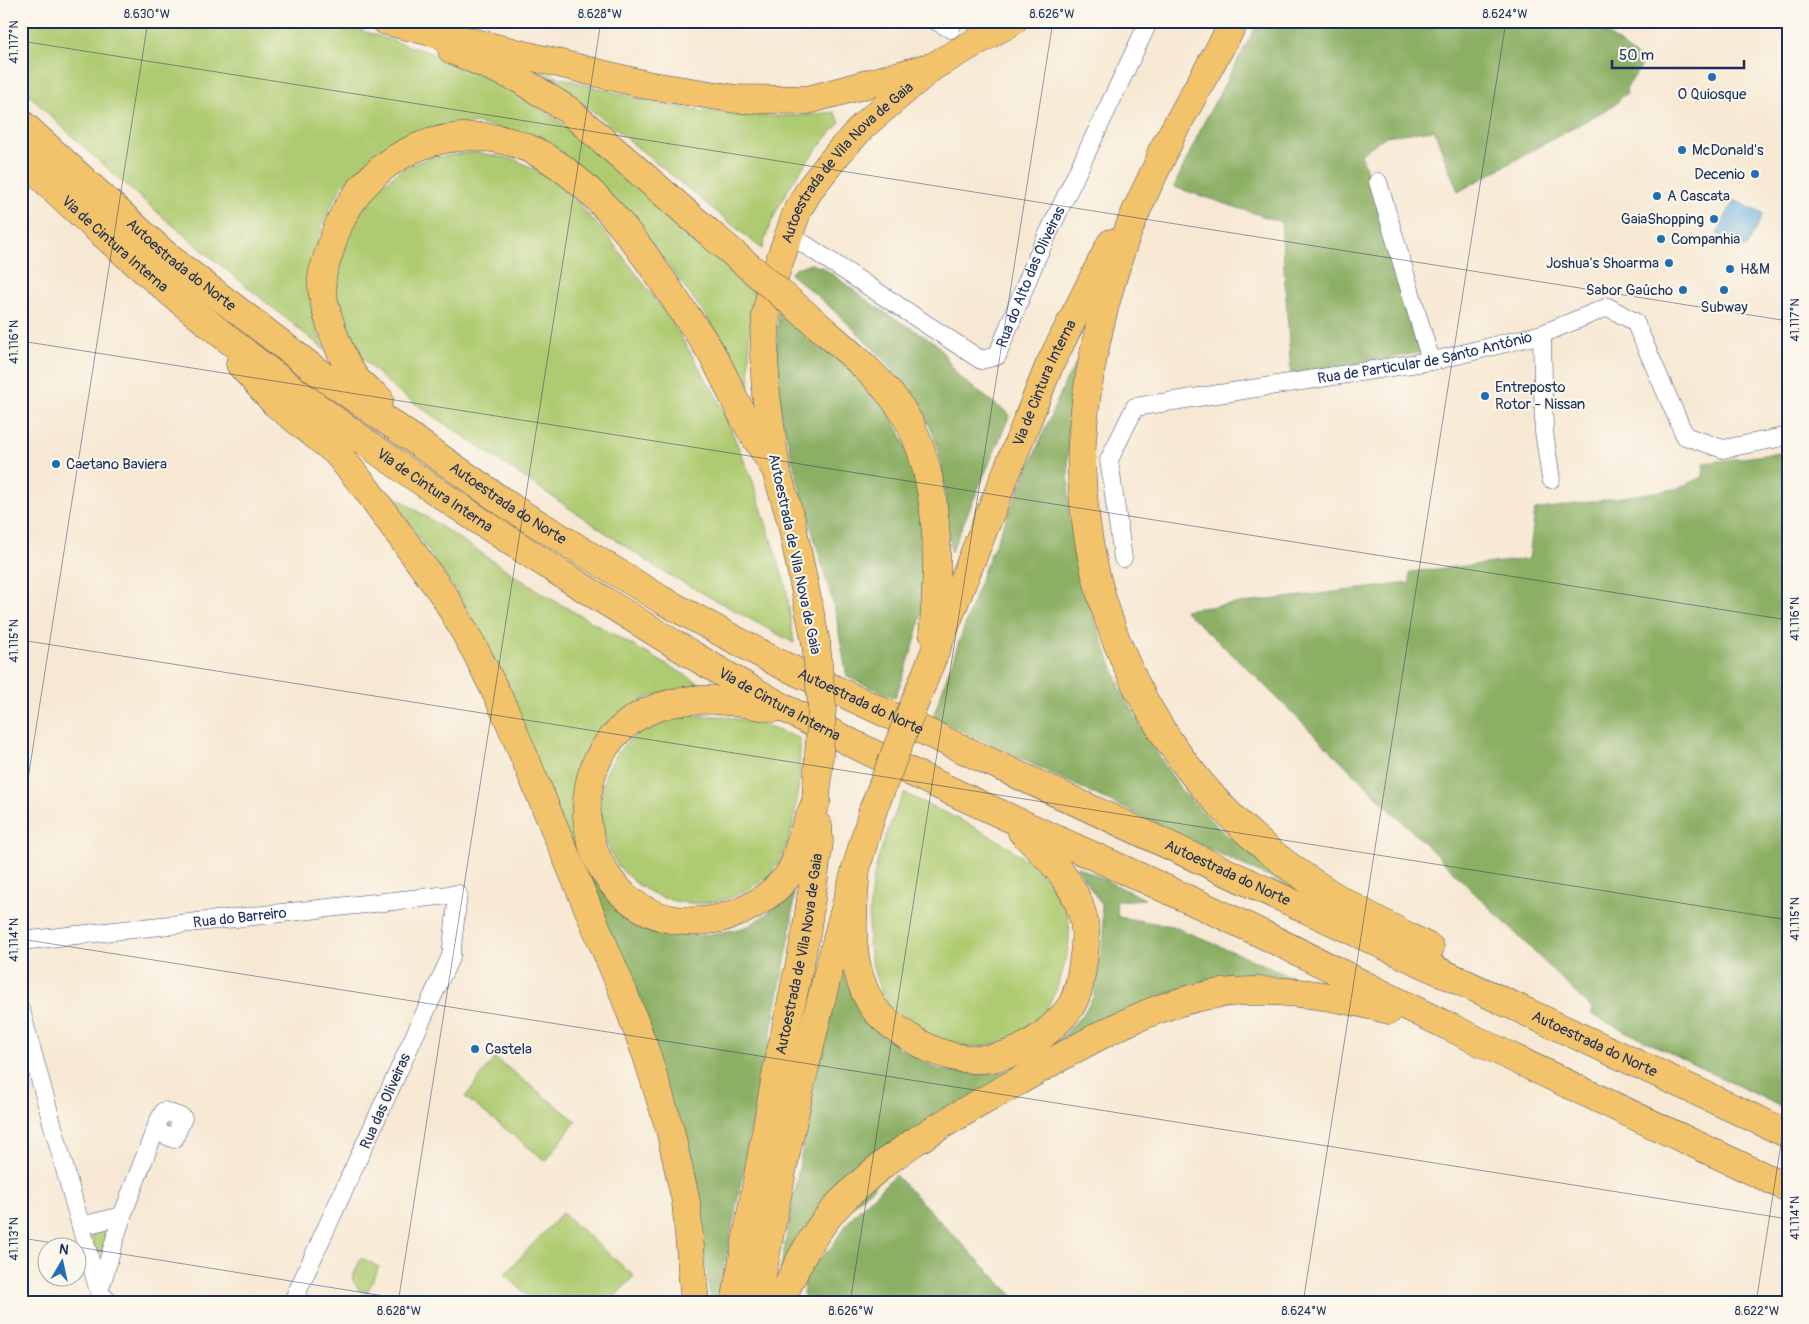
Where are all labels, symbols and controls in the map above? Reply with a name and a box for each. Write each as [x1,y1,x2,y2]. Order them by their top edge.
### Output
text: 8.630°W [124,7,170,22]
text: 8.628°W [578,7,622,22]
text: 8.626°W [1030,7,1074,22]
text: 8.624°W [1483,7,1527,22]
text: 41.117°N [7,20,22,64]
scale bar [1612,38,1744,70]
text: 50 m [1619,46,1654,65]
marker: O Quiosque [1706,71,1718,83]
street label: Autoestrada de Vila Nova de Gaia [778,78,917,246]
place label: O Quiosque [1678,85,1747,104]
place label: McDonald's [1692,141,1764,160]
marker: McDonald's [1676,144,1688,156]
place label: Decenio [1694,165,1745,184]
marker: Decenio [1749,168,1761,180]
place label: A Cascata [1667,187,1730,206]
marker: A Cascata [1651,190,1663,202]
street label: Via de Cintura Interna [57,192,172,296]
street label: Rua do Alto das Oliveiras [992,203,1070,351]
place label: GaiaShopping [1621,210,1704,229]
marker: GaiaShopping [1708,213,1720,225]
street label: Autoestrada do Norte [122,215,240,316]
place label: Companhia [1671,230,1740,249]
marker: Companhia [1655,233,1667,245]
place label: Joshua's Shoarma [1546,254,1659,273]
marker: Joshua's Shoarma [1663,257,1675,269]
place label: H&M [1740,260,1770,279]
marker: H&M [1724,263,1736,275]
place label: Sabor Gaúcho [1586,281,1673,300]
marker: Sabor Gaúcho [1677,284,1689,296]
marker: Subway [1718,284,1730,296]
place label: Subway [1700,298,1748,317]
text: 41.117°N [1788,298,1803,342]
street label: Via de Cintura Interna [1009,317,1081,449]
text: 41.116°N [7,320,22,364]
street label: Rua de Particular de Santo António [1316,328,1534,388]
place label: Entreposto Rotor - Nissan [1495,378,1585,414]
marker: Entreposto Rotor - Nissan [1479,390,1491,402]
street label: Via de Cintura Interna [373,444,496,537]
street label: Autoestrada de Vila Nova de Gaia [764,452,825,656]
place label: Caetano Baviera [66,455,167,474]
marker: Caetano Baviera [50,458,62,470]
street label: Autoestrada do Norte [446,458,570,549]
text: 41.116°N [1788,597,1803,641]
text: 41.115°N [7,619,22,663]
street label: Via de Cintura Interna [715,664,844,746]
street label: Autoestrada do Norte [795,665,927,740]
street label: Autoestrada do Norte [1162,836,1294,911]
street label: Autoestrada de Vila Nova de Gaia [772,852,827,1056]
text: 41.115°N [1788,897,1803,941]
street label: Rua do Barreiro [192,904,288,932]
text: 41.114°N [7,918,22,962]
street label: Autoestrada do Norte [1529,1007,1661,1082]
place label: Castela [485,1040,532,1059]
marker: Castela [469,1043,481,1055]
street label: Rua das Oliveiras [356,1050,415,1152]
text: 41.114°N [1788,1196,1803,1240]
text: 41.113°N [7,1217,22,1261]
north arrow [38,1236,88,1286]
text: N [58,1241,70,1259]
text: 8.628°W [377,1304,421,1319]
text: 8.626°W [829,1304,873,1319]
text: 8.624°W [1282,1304,1326,1319]
text: 8.622°W [1735,1304,1779,1319]

